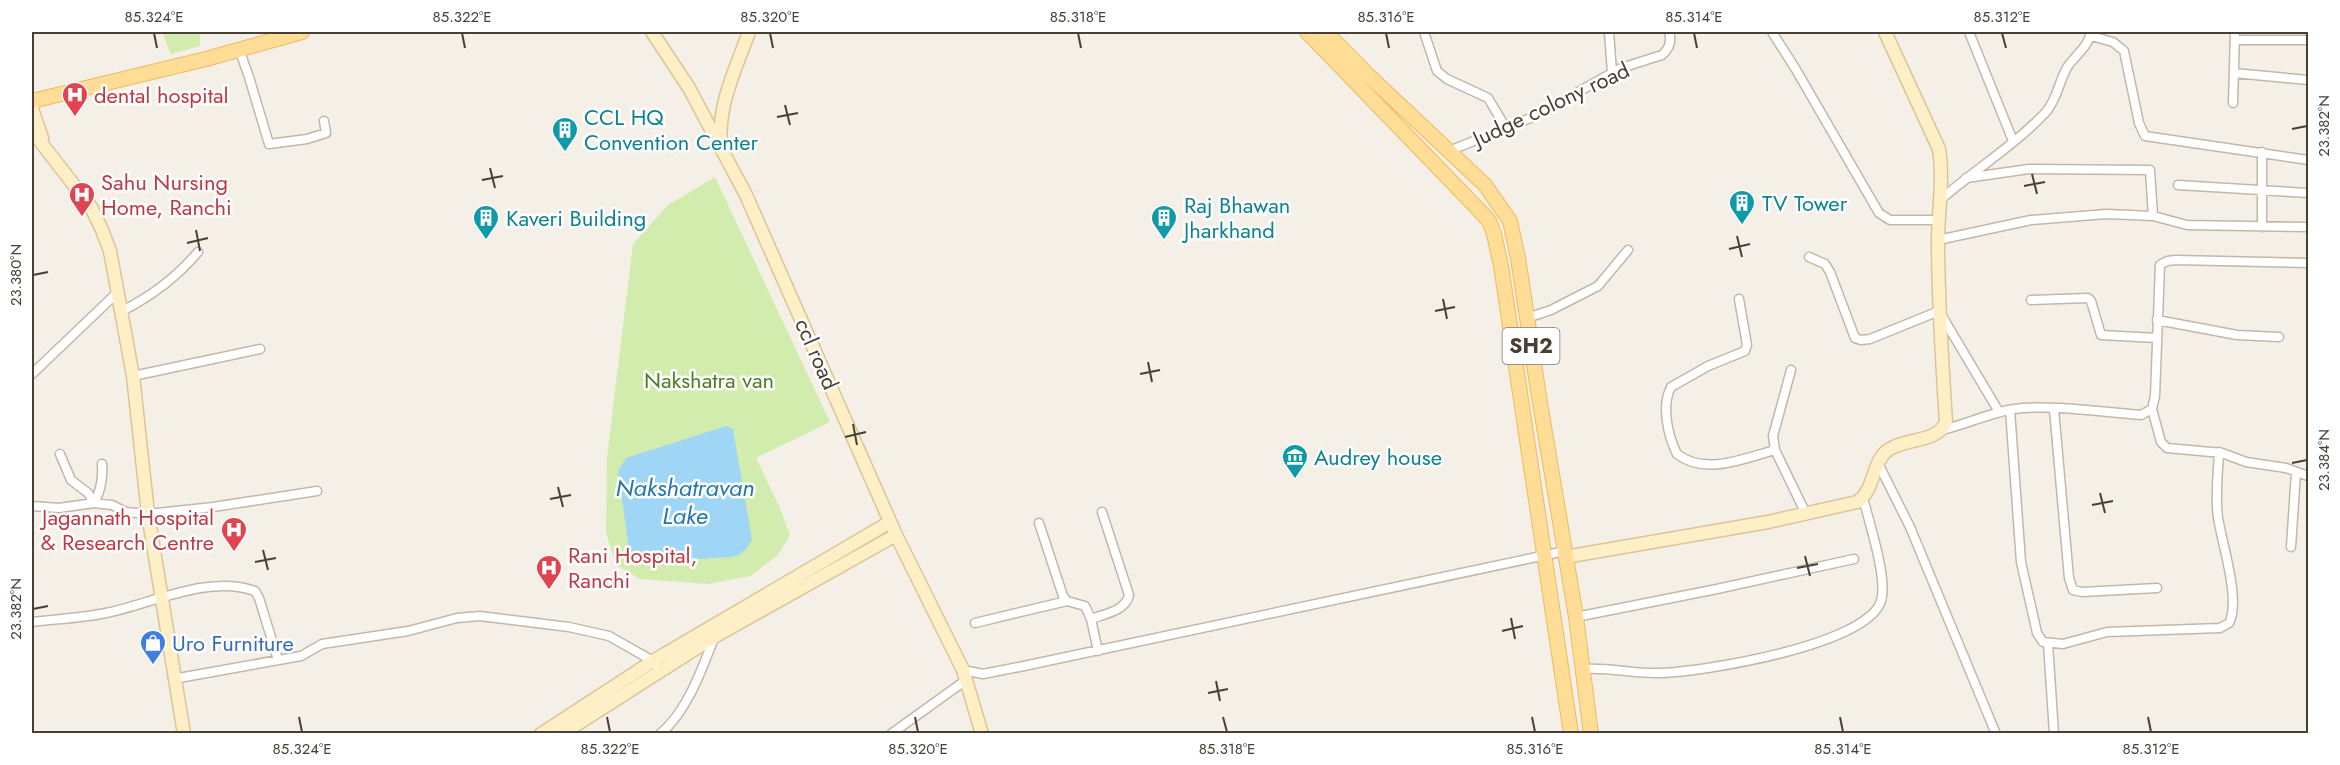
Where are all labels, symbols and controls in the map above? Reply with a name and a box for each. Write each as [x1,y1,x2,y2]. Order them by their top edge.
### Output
text: 85.324°E [124,6,184,28]
text: 85.322°E [433,6,491,28]
text: 85.320°E [740,6,800,28]
text: 85.318°E [1050,6,1106,28]
text: 85.316°E [1357,6,1415,28]
text: 85.314°E [1665,6,1723,28]
text: 85.312°E [1973,6,2031,28]
street label: Judge colony road [1465,54,1635,156]
place label: dental hospital [94,79,229,111]
hospital icon: dental hospital [60,80,90,118]
text: 23.382°N [2313,95,2335,157]
place label: CCL HQ Convention Center [584,101,758,158]
building icon: CCL HQ Convention Center [550,115,580,153]
place label: Sahu Nursing Home, Ranchi [101,166,232,223]
hospital icon: Sahu Nursing Home, Ranchi [67,180,97,218]
place label: TV Tower [1762,187,1848,219]
building icon: TV Tower [1727,188,1757,226]
place label: Raj Bhawan Jharkhand [1181,189,1290,246]
place label: Kaveri Building [506,202,646,234]
building icon: Kaveri Building [471,203,501,241]
building icon: Raj Bhawan Jharkhand [1149,203,1179,241]
text: 23.380°N [5,244,27,306]
street label: ccl road [787,313,847,395]
road number: SH2 [1502,328,1559,364]
park label: Nakshatra van [644,364,774,396]
text: 23.384°N [2313,429,2335,491]
place label: Audrey house [1314,441,1442,473]
museum icon: Audrey house [1280,442,1310,480]
water label: Nakshatravan Lake [616,470,754,533]
place label: Jagannath Hospital & Research Centre [39,501,214,558]
hospital icon: Jagannath Hospital & Research Centre [219,515,249,553]
place label: Rani Hospital, Ranchi [568,539,697,596]
hospital icon: Rani Hospital, Ranchi [534,553,564,591]
text: 23.382°N [5,578,27,640]
place label: Uro Furniture [172,627,294,659]
shop icon: Uro Furniture [138,628,168,666]
text: 85.324°E [272,738,332,760]
text: 85.322°E [581,738,639,760]
text: 85.320°E [888,738,948,760]
text: 85.318°E [1199,738,1255,760]
text: 85.316°E [1506,738,1564,760]
text: 85.314°E [1814,738,1872,760]
text: 85.312°E [2122,738,2180,760]

